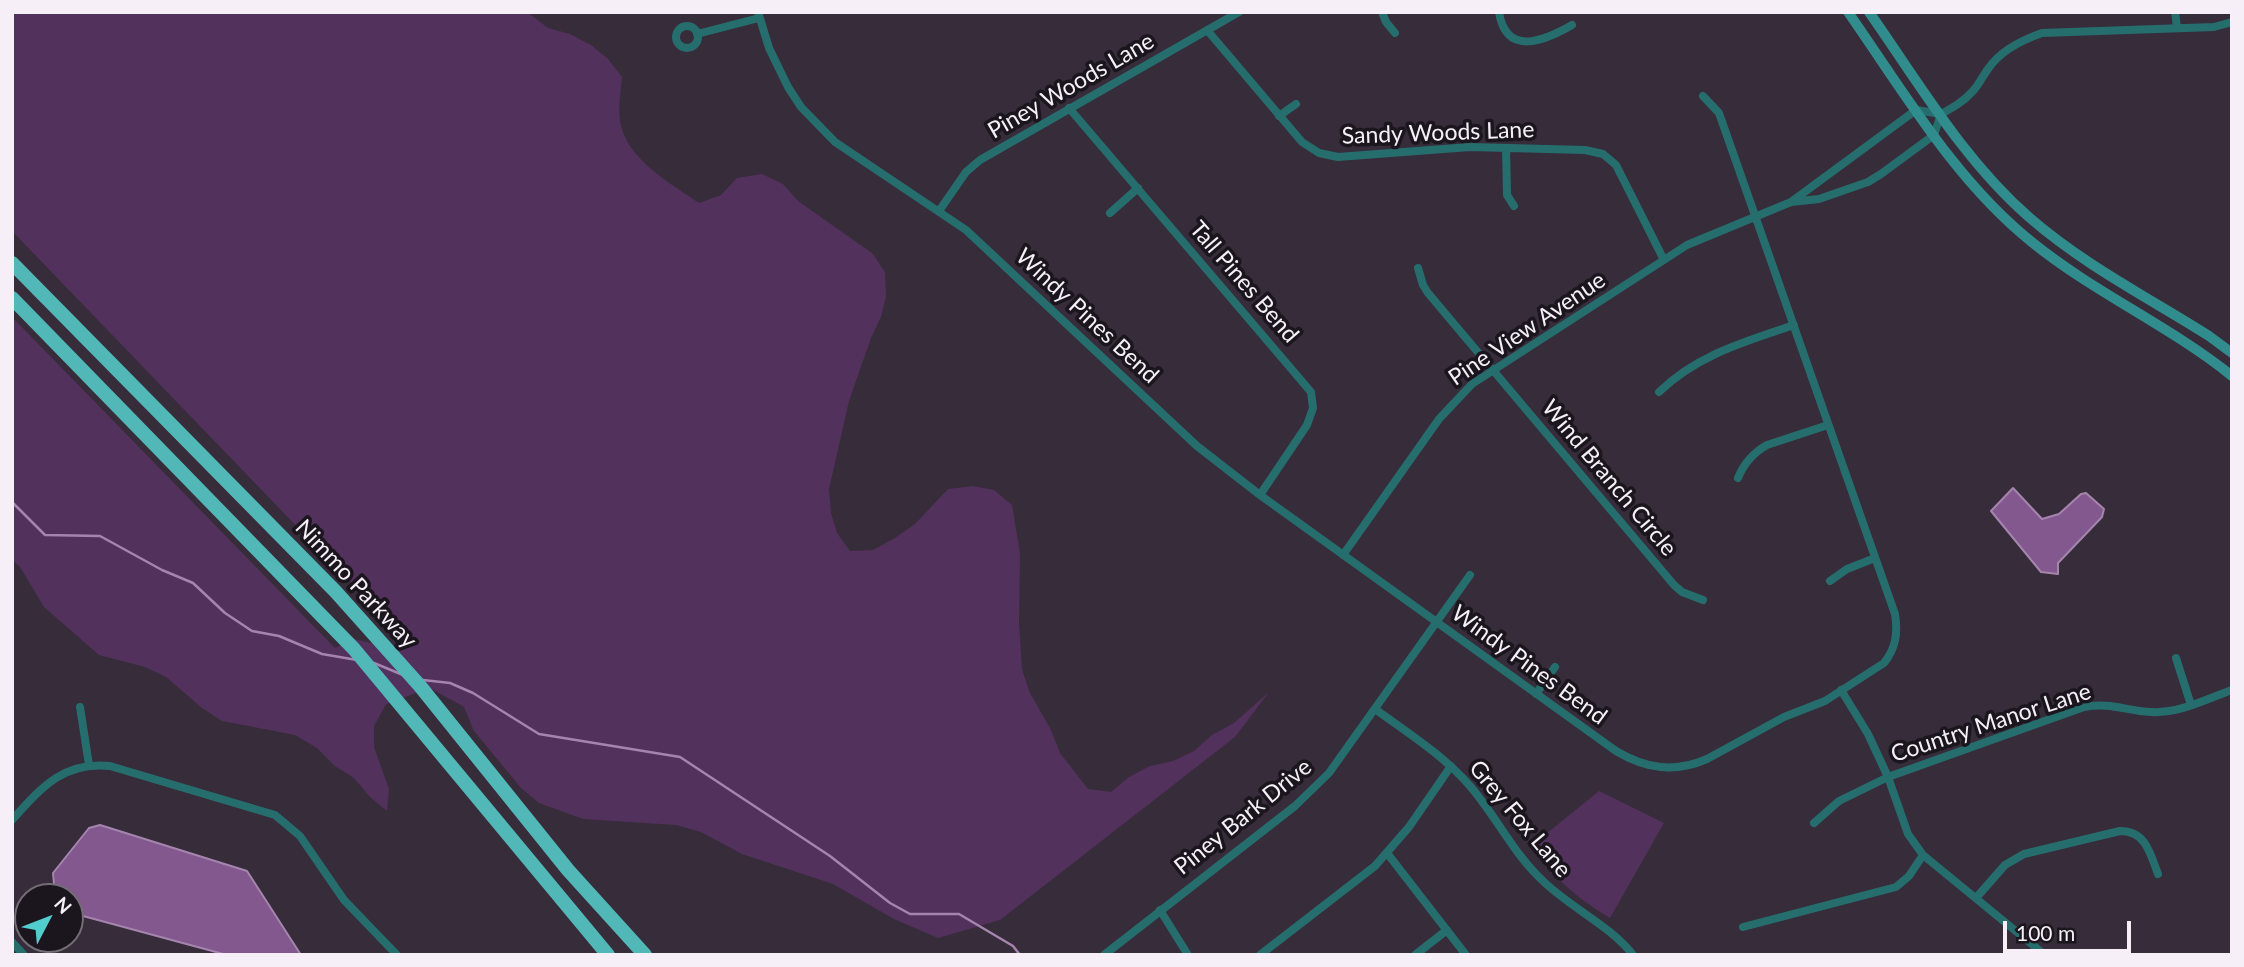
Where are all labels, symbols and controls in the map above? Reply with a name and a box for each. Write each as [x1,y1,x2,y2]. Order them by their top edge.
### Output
street label: Piney Woods Lane [983,27,1159,145]
street label: Sandy Woods Lane [1341,116,1535,150]
street label: Tall Pines Bend [1184,216,1304,348]
street label: Windy Pines Bend [1010,243,1164,389]
street label: Pine View Avenue [1443,266,1611,392]
street label: Wind Branch Circle [1536,394,1682,562]
street label: Nimmo Parkway [289,514,423,654]
street label: Windy Pines Bend [1446,599,1612,731]
street label: Country Manor Lane [1887,678,2095,768]
street label: Piney Bark Drive [1169,753,1317,881]
street label: Grey Fox Lane [1463,755,1577,883]
north arrow [14,883,84,953]
text: N [50,892,77,918]
scale bar [2006,908,2134,952]
text: 100 m [2016,920,2075,945]

